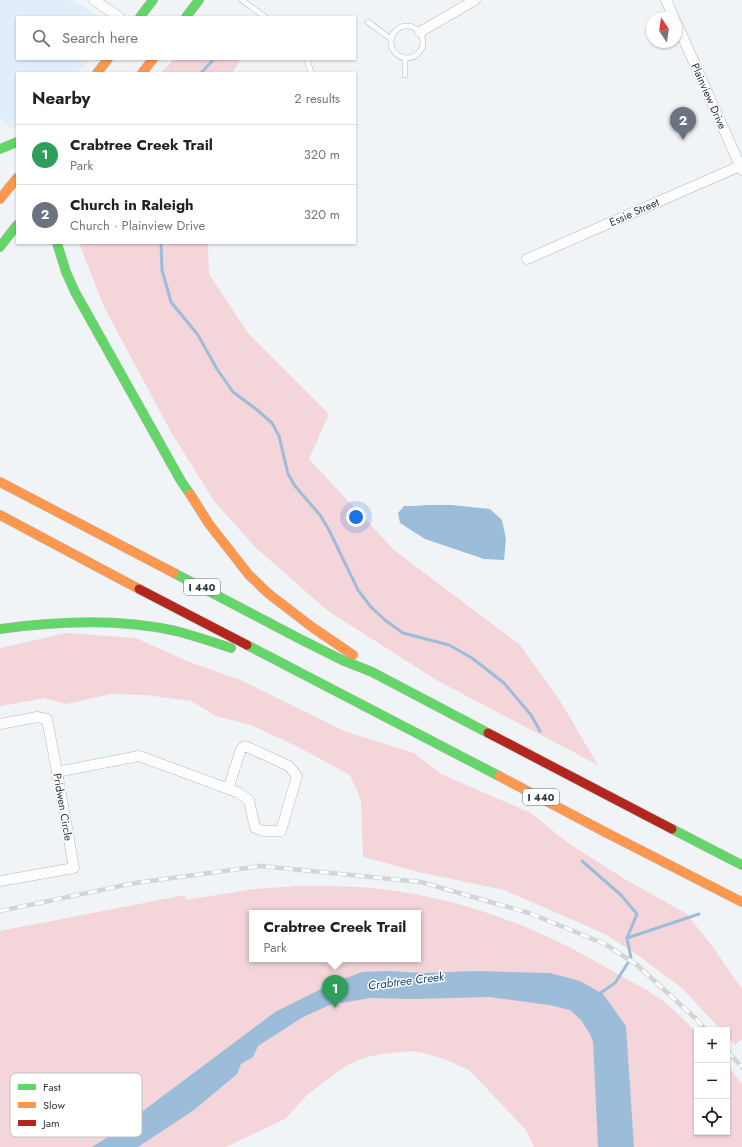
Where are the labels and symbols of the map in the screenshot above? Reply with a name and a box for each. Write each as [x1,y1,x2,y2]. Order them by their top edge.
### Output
north arrow [646,12,682,48]
street label: Plainview Drive [687,60,731,132]
pin: 2 [670,107,696,140]
street label: Essie Street [607,194,662,230]
your location [346,507,366,527]
road number: I 440 [184,579,220,595]
street label: Pridwen Circle [49,772,77,842]
road number: I 440 [523,789,559,805]
water label: Crabtree Creek [367,967,446,995]
pin: 1 [322,975,348,1008]
legend [10,1073,142,1137]
text: Fast [43,1079,61,1095]
text: Slow [43,1097,65,1113]
text: Jam [41,1115,60,1131]

